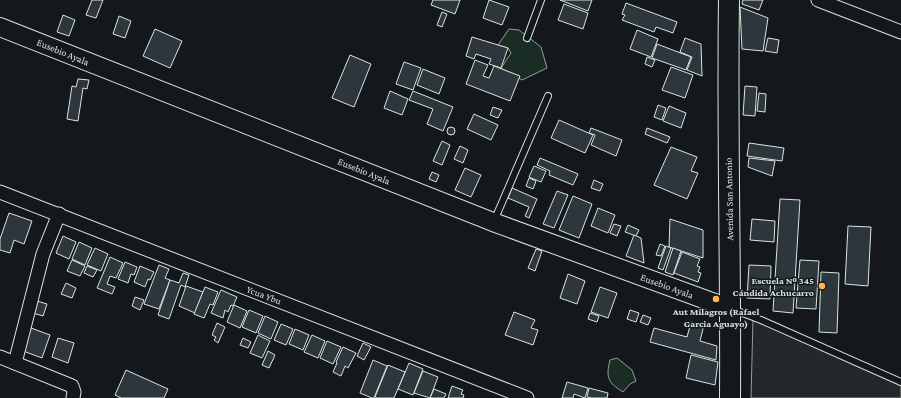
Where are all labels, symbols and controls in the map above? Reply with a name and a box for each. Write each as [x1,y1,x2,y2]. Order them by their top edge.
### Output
street label: Eusebio Ayala [35,37,91,68]
street label: Eusebio Ayala [336,156,392,187]
street label: Avenida San Antonio [723,157,735,241]
street label: Eusebio Ayala [639,271,695,301]
place label: Escuela Nº 345 Cándida Achucarro [733,275,814,298]
marker: Escuela Nº 345 Cándida Achucarro [817,281,827,291]
street label: Ycua Ybu [245,283,284,307]
marker: Aut Milagros (Rafael Garcia Aguayo) [711,294,721,304]
place label: Aut Milagros (Rafael Garcia Aguayo) [672,306,759,330]

